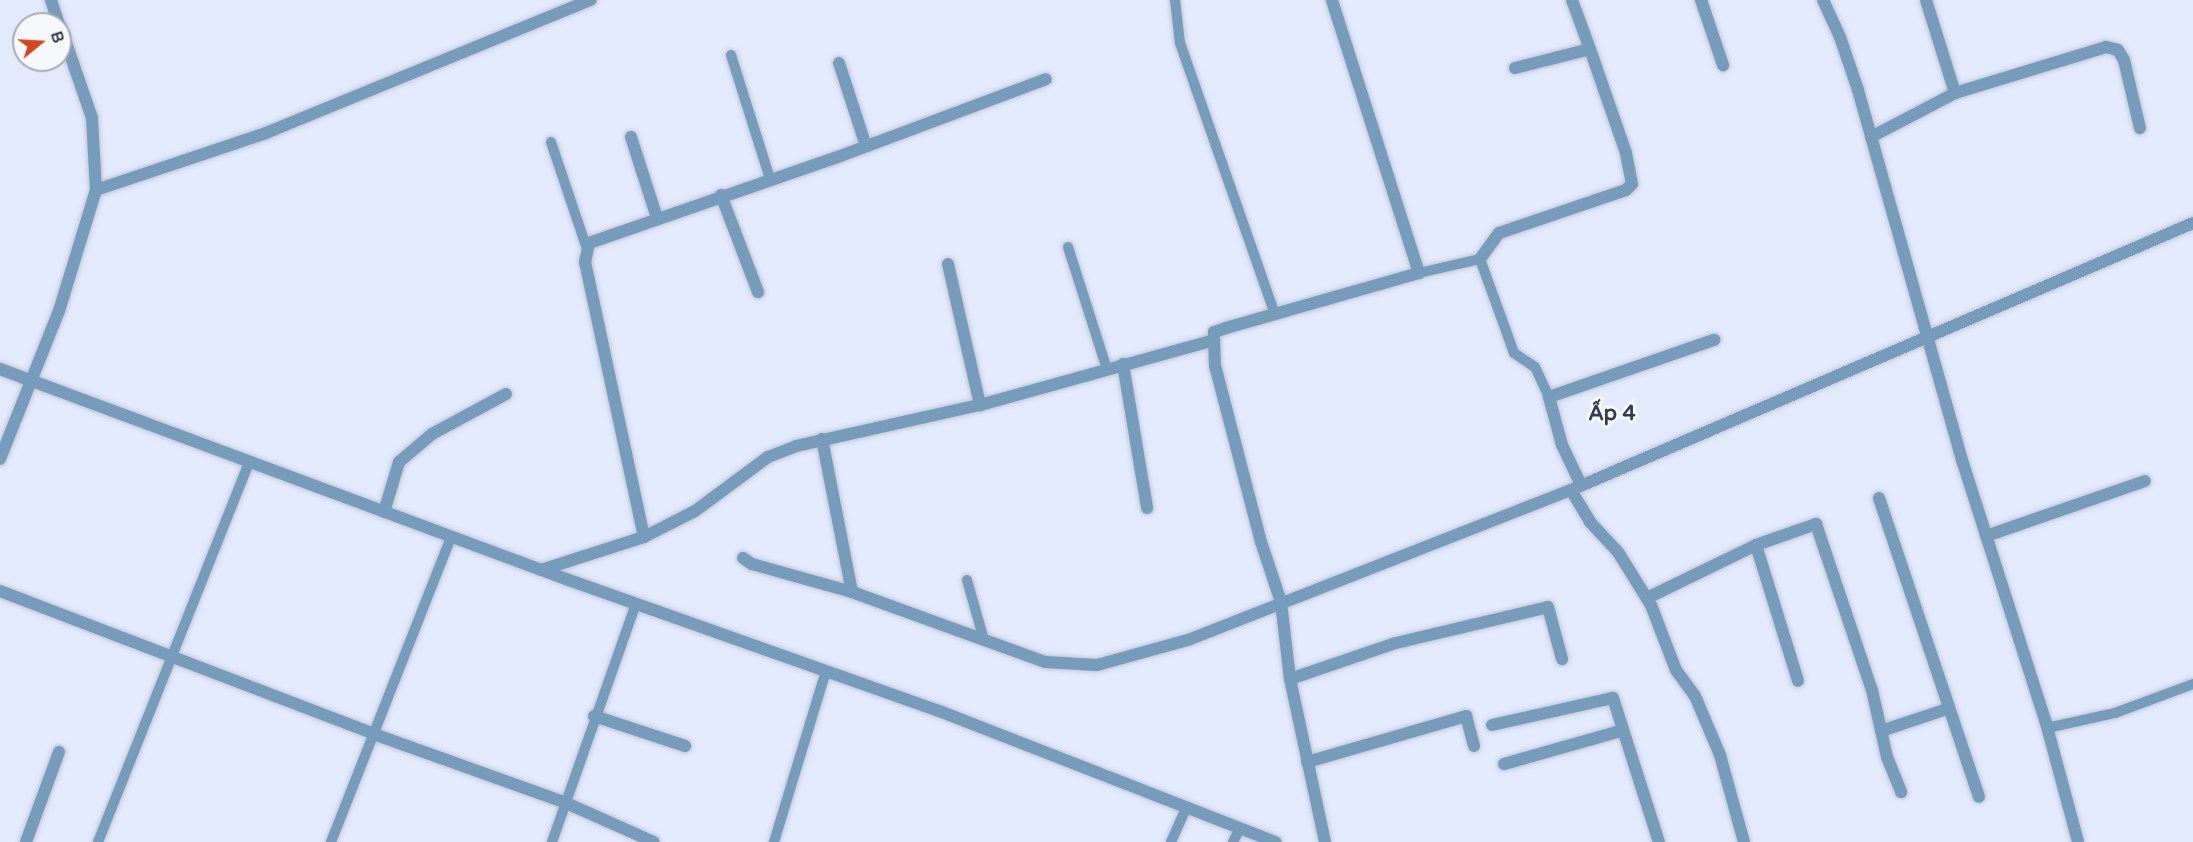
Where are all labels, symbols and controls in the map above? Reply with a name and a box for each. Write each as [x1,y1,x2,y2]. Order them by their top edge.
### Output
north arrow [12,12,72,72]
text: B [46,29,68,45]
district label: Ấp 4 [1588,401,1636,427]

